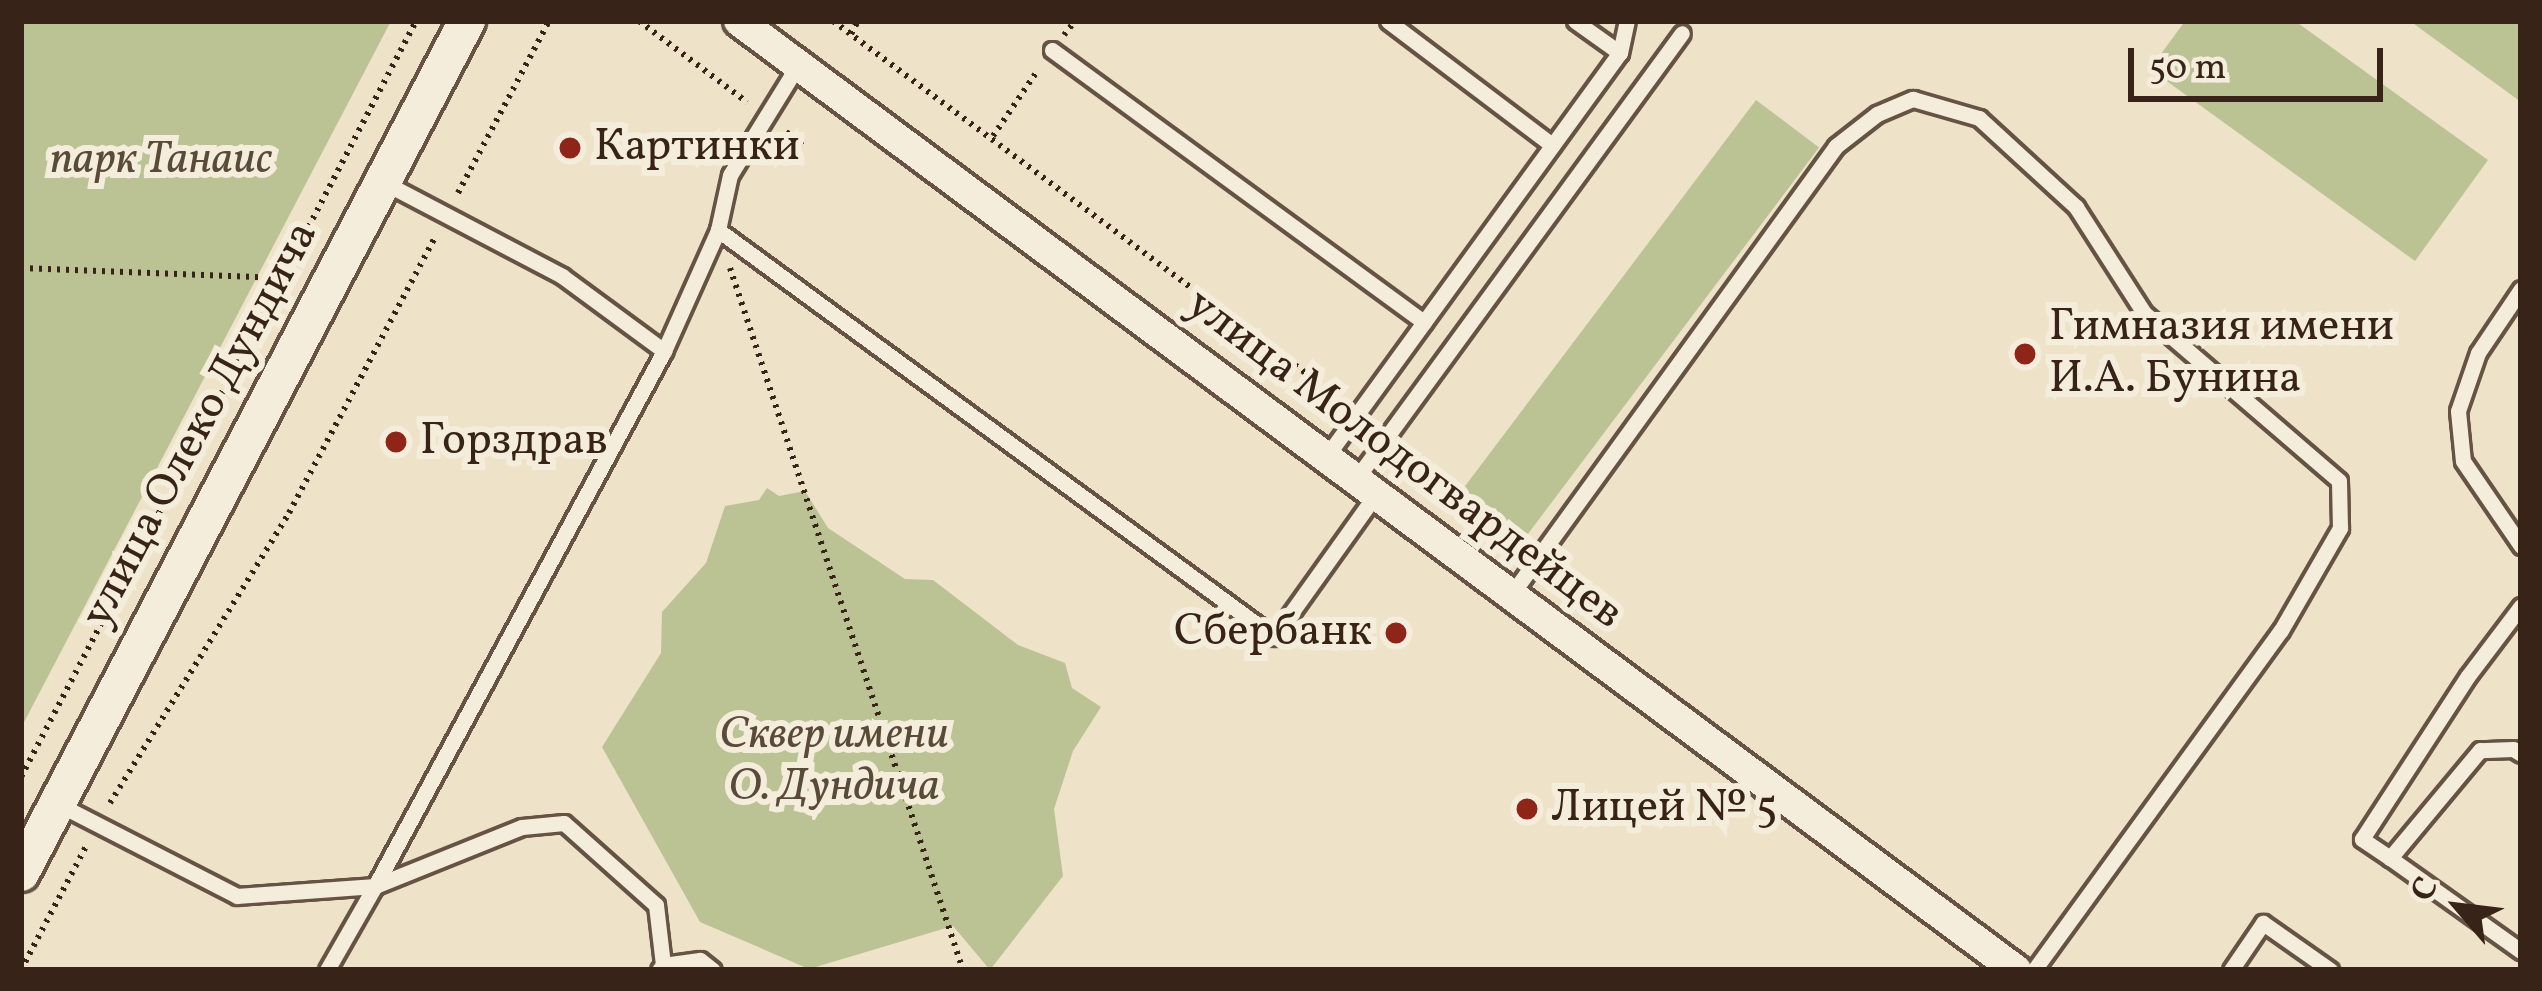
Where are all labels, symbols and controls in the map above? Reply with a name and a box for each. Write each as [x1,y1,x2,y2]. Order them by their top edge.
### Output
scale bar [2134,24,2389,98]
text: 50 m [2149,44,2226,94]
place label: Картинки [594,121,800,175]
park label: парк Танаис [50,134,272,188]
marker: Картинки [557,135,583,161]
street label: улица Олеко Дундича [71,213,331,637]
street label: улица Молодогвардейцев [1175,278,1633,642]
place label: Гимназия имени И.А. Бунина [2049,301,2394,407]
marker: Гимназия имени И.А. Бунина [2012,341,2038,367]
place label: Горздрав [420,415,608,469]
marker: Горздрав [383,429,409,455]
place label: Сбербанк [1174,606,1372,660]
marker: Сбербанк [1383,620,1409,646]
park label: Сквер имени О. Дундича [719,709,949,815]
place label: Лицей № 5 [1551,782,1778,836]
marker: Лицей № 5 [1514,796,1540,822]
north arrow [2398,847,2518,967]
text: С [2401,870,2452,910]

